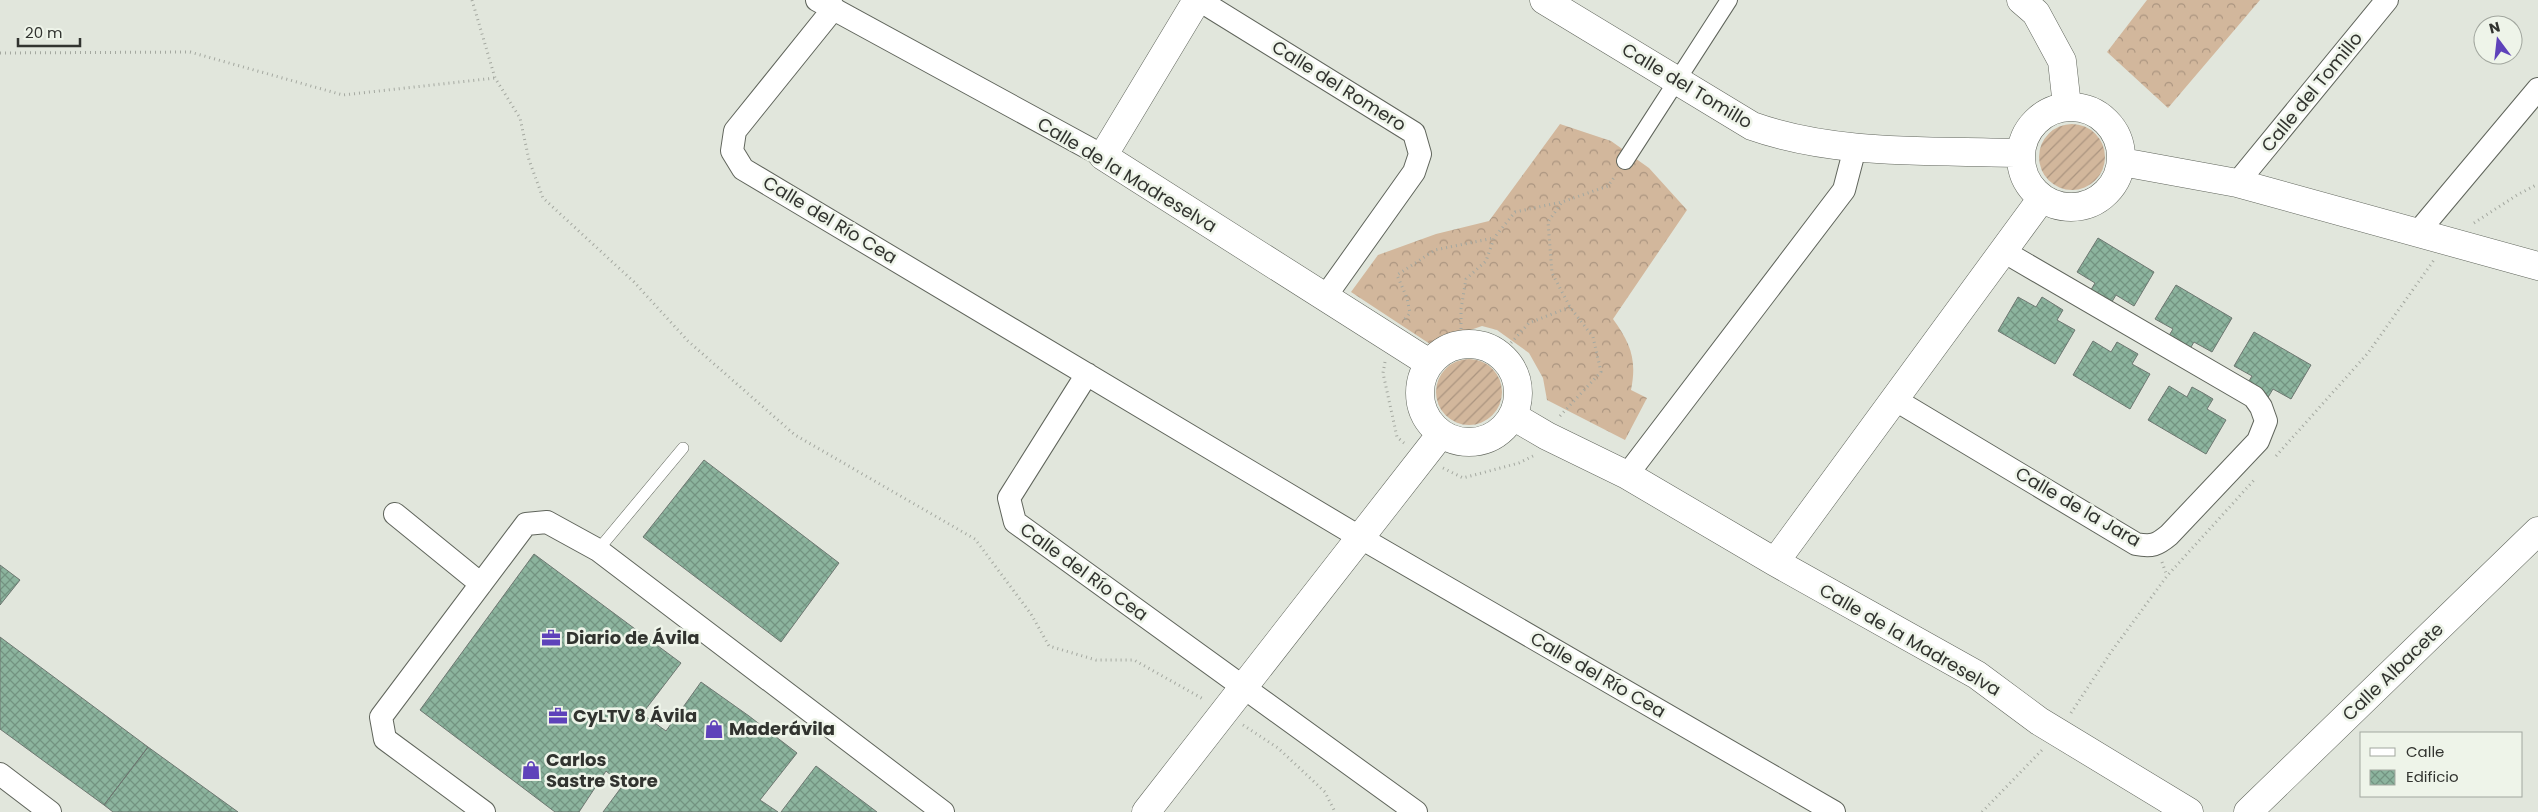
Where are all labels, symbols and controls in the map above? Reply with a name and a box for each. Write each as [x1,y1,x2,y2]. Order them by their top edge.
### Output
scale bar [18,15,80,47]
north arrow [2473,15,2523,65]
text: N [2487,16,2502,38]
text: 20 m [25,22,63,43]
street label: Calle del Tomillo [2255,26,2368,157]
street label: Calle del Romero [1267,34,1411,137]
street label: Calle del Tomillo [1617,37,1757,134]
street label: Calle de la Madreselva [1033,111,1222,238]
street label: Calle del Río Cea [759,170,902,270]
street label: Calle de la Jara [2011,460,2146,553]
street label: Calle del Río Cea [1015,517,1153,626]
street label: Calle de la Madreselva [1815,577,2005,702]
street label: Calle Albacete [2337,617,2449,726]
place label: Diario de Ávila [566,625,699,650]
street label: Calle del Río Cea [1526,626,1670,723]
office icon: Diario de Ávila [540,627,562,649]
place label: CyLTV 8 Ávila [573,703,697,728]
office icon: CyLTV 8 Ávila [547,705,569,727]
place label: Maderávila [729,716,835,741]
shop icon: Maderávila [703,718,725,740]
legend [2360,732,2523,797]
text: Calle [2406,741,2444,762]
place label: Carlos Sastre Store [546,747,658,793]
shop icon: Carlos Sastre Store [520,759,542,781]
text: Edificio [2406,766,2459,787]

